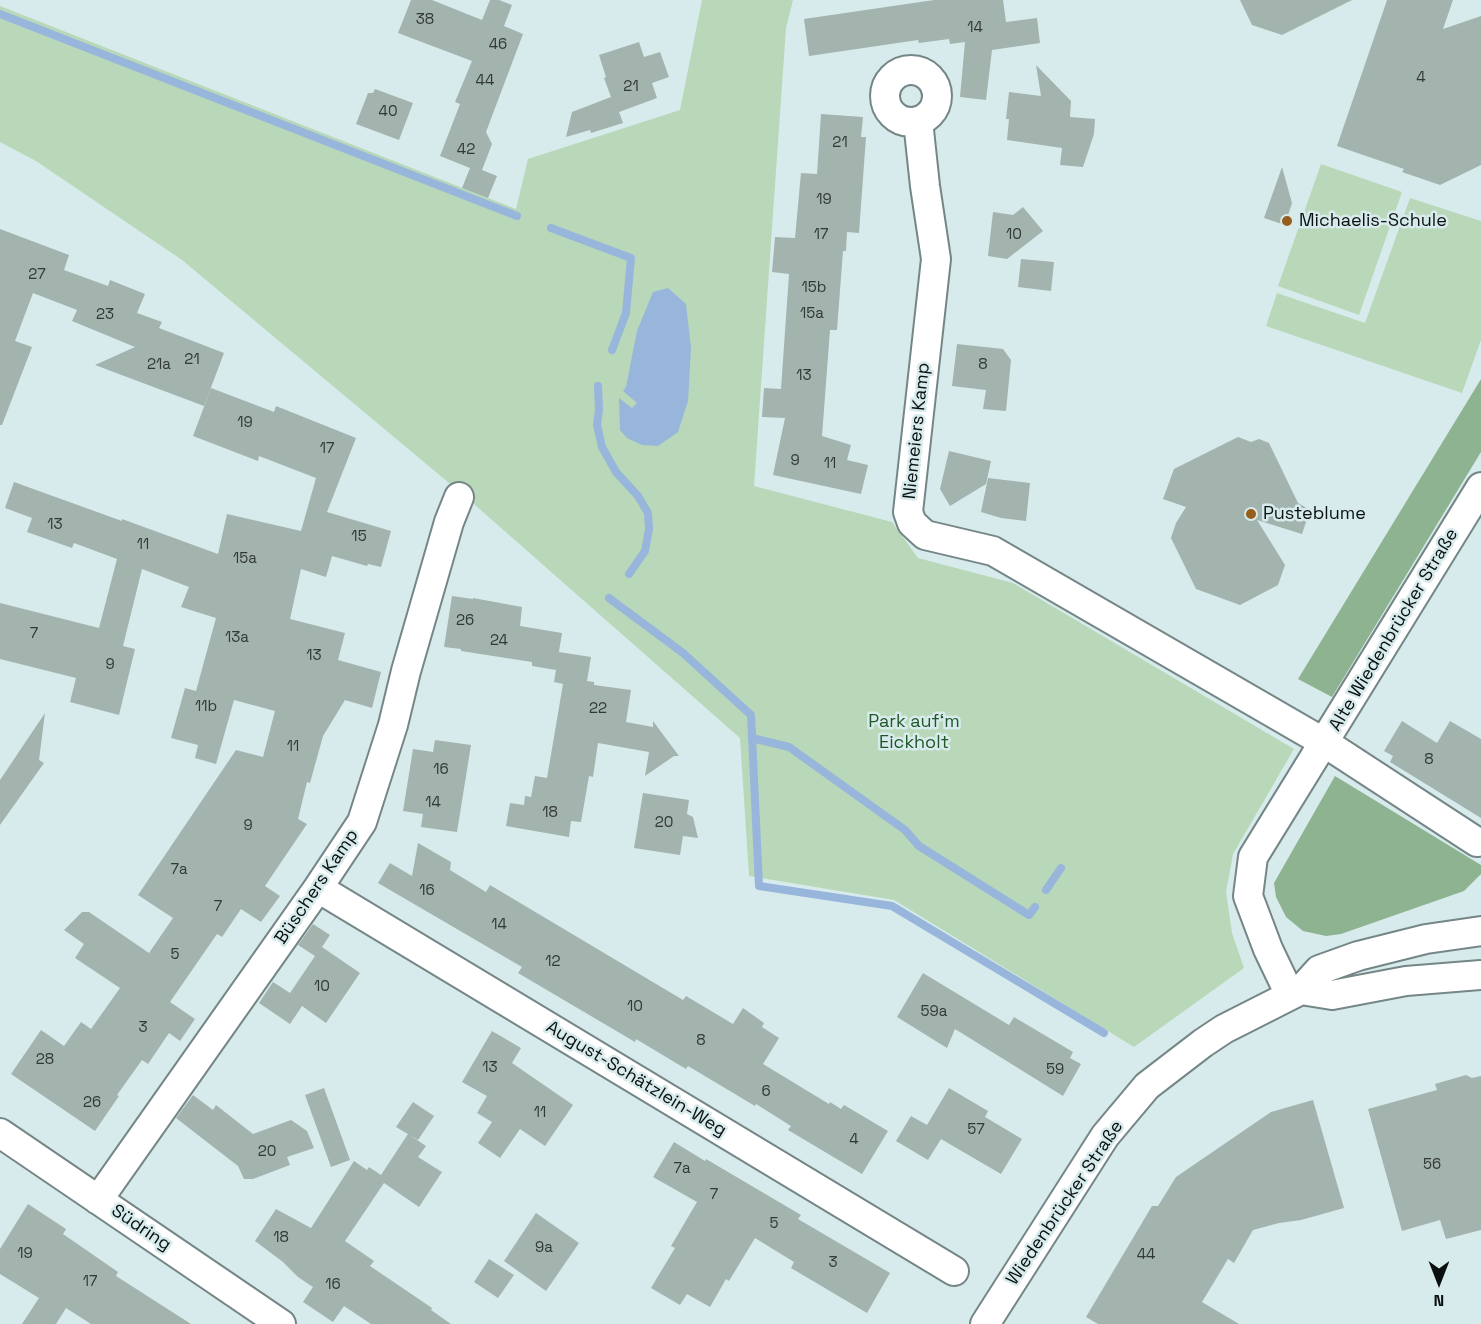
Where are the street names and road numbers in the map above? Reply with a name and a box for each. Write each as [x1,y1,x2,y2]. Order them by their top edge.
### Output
street label: Niemeiers Kamp [899,362,935,500]
street label: Alte Wiedenbrücker Straße [1325,525,1463,735]
street label: Büschers Kamp [271,825,363,949]
street label: August-Schätzlein-Weg [542,1017,730,1141]
street label: Wiedenbrücker Straße [1002,1117,1128,1289]
street label: Südring [107,1200,175,1256]

